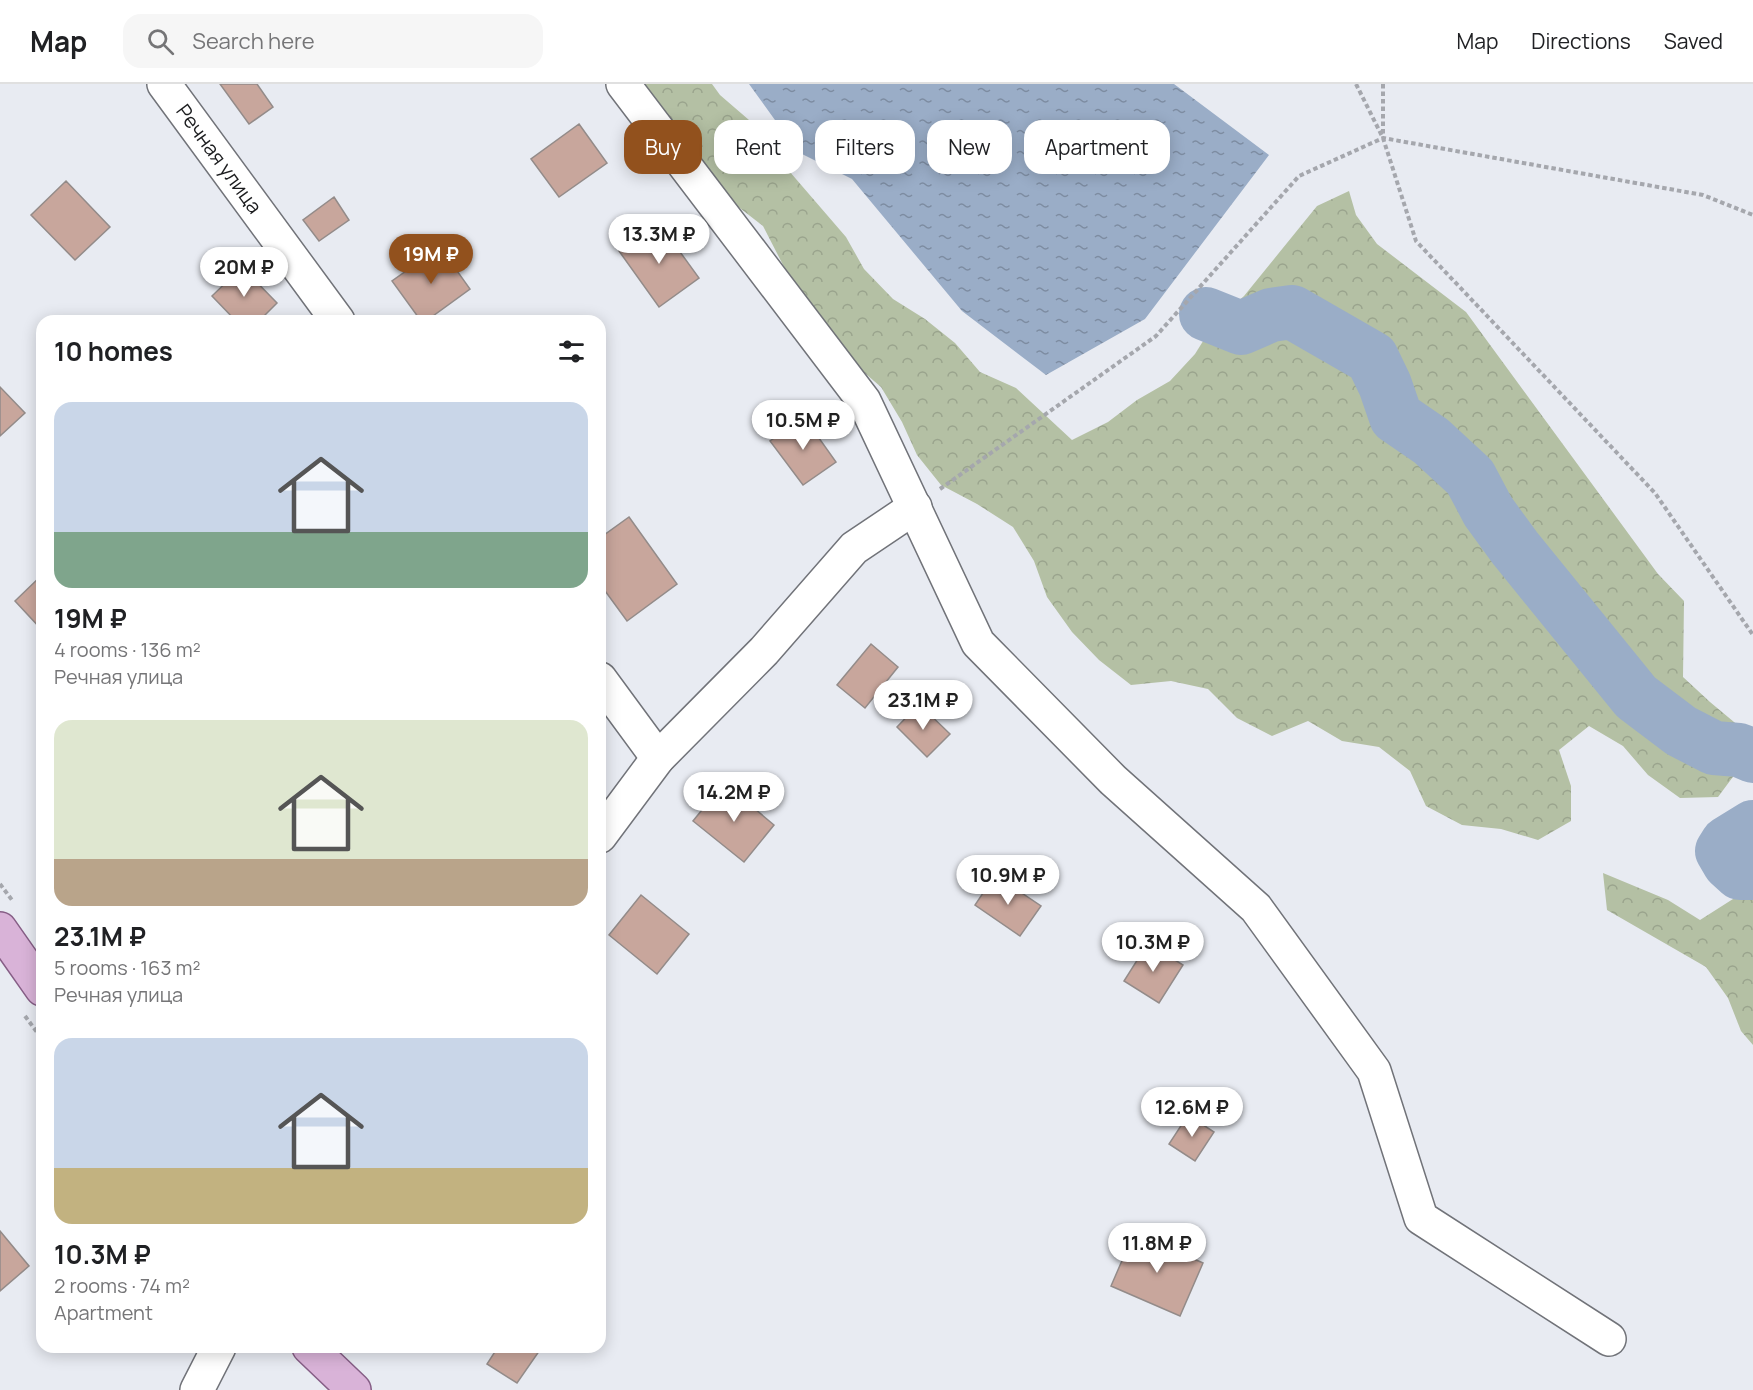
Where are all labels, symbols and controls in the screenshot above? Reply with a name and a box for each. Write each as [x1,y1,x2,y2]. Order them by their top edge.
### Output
search box [123,14,543,68]
text: Map [30,22,87,60]
icon: search [144,25,177,58]
text: Search here [192,26,315,56]
text: Map [1457,27,1498,55]
text: Directions [1531,27,1631,55]
text: Saved [1664,27,1723,55]
street label: Речная улица [170,99,269,219]
chip: Buy [624,120,702,174]
chip: Rent [714,120,803,174]
chip: Filters [815,120,915,174]
chip: New [927,120,1012,174]
chip: Apartment [1024,120,1170,174]
pin: 13.3M ₽ [604,214,714,265]
text: 13.3M ₽ [623,220,695,247]
pin: 19M ₽ [389,234,473,285]
text: 19M ₽ [403,240,459,267]
pin: 20M ₽ [202,247,286,298]
text: 20M ₽ [214,253,274,280]
text: 10 homes [54,333,173,369]
icon: filters [555,335,588,368]
pin: 10.5M ₽ [748,400,858,451]
text: 10.5M ₽ [766,406,840,433]
icon: home [267,441,375,549]
text: 19M ₽ [54,600,127,636]
text: 4 rooms · 136 m² [54,636,201,663]
text: Речная улица [54,663,183,690]
pin: 23.1M ₽ [868,680,978,731]
text: 23.1M ₽ [888,686,958,713]
icon: home [267,759,375,867]
pin: 14.2M ₽ [679,772,789,823]
text: 14.2M ₽ [697,778,771,805]
pin: 10.9M ₽ [953,855,1063,906]
text: 10.9M ₽ [970,861,1046,888]
text: 23.1M ₽ [54,918,146,954]
pin: 10.3M ₽ [1098,922,1208,973]
text: 10.3M ₽ [1116,928,1190,955]
text: 5 rooms · 163 m² [54,954,200,981]
text: Речная улица [54,981,183,1008]
icon: home [267,1077,375,1185]
pin: 12.6M ₽ [1137,1087,1247,1138]
text: 12.6M ₽ [1155,1093,1229,1120]
pin: 11.8M ₽ [1102,1223,1212,1274]
text: 11.8M ₽ [1122,1229,1192,1256]
text: 10.3M ₽ [54,1236,151,1272]
text: 2 rooms · 74 m² [54,1272,190,1299]
text: Apartment [54,1299,153,1326]

